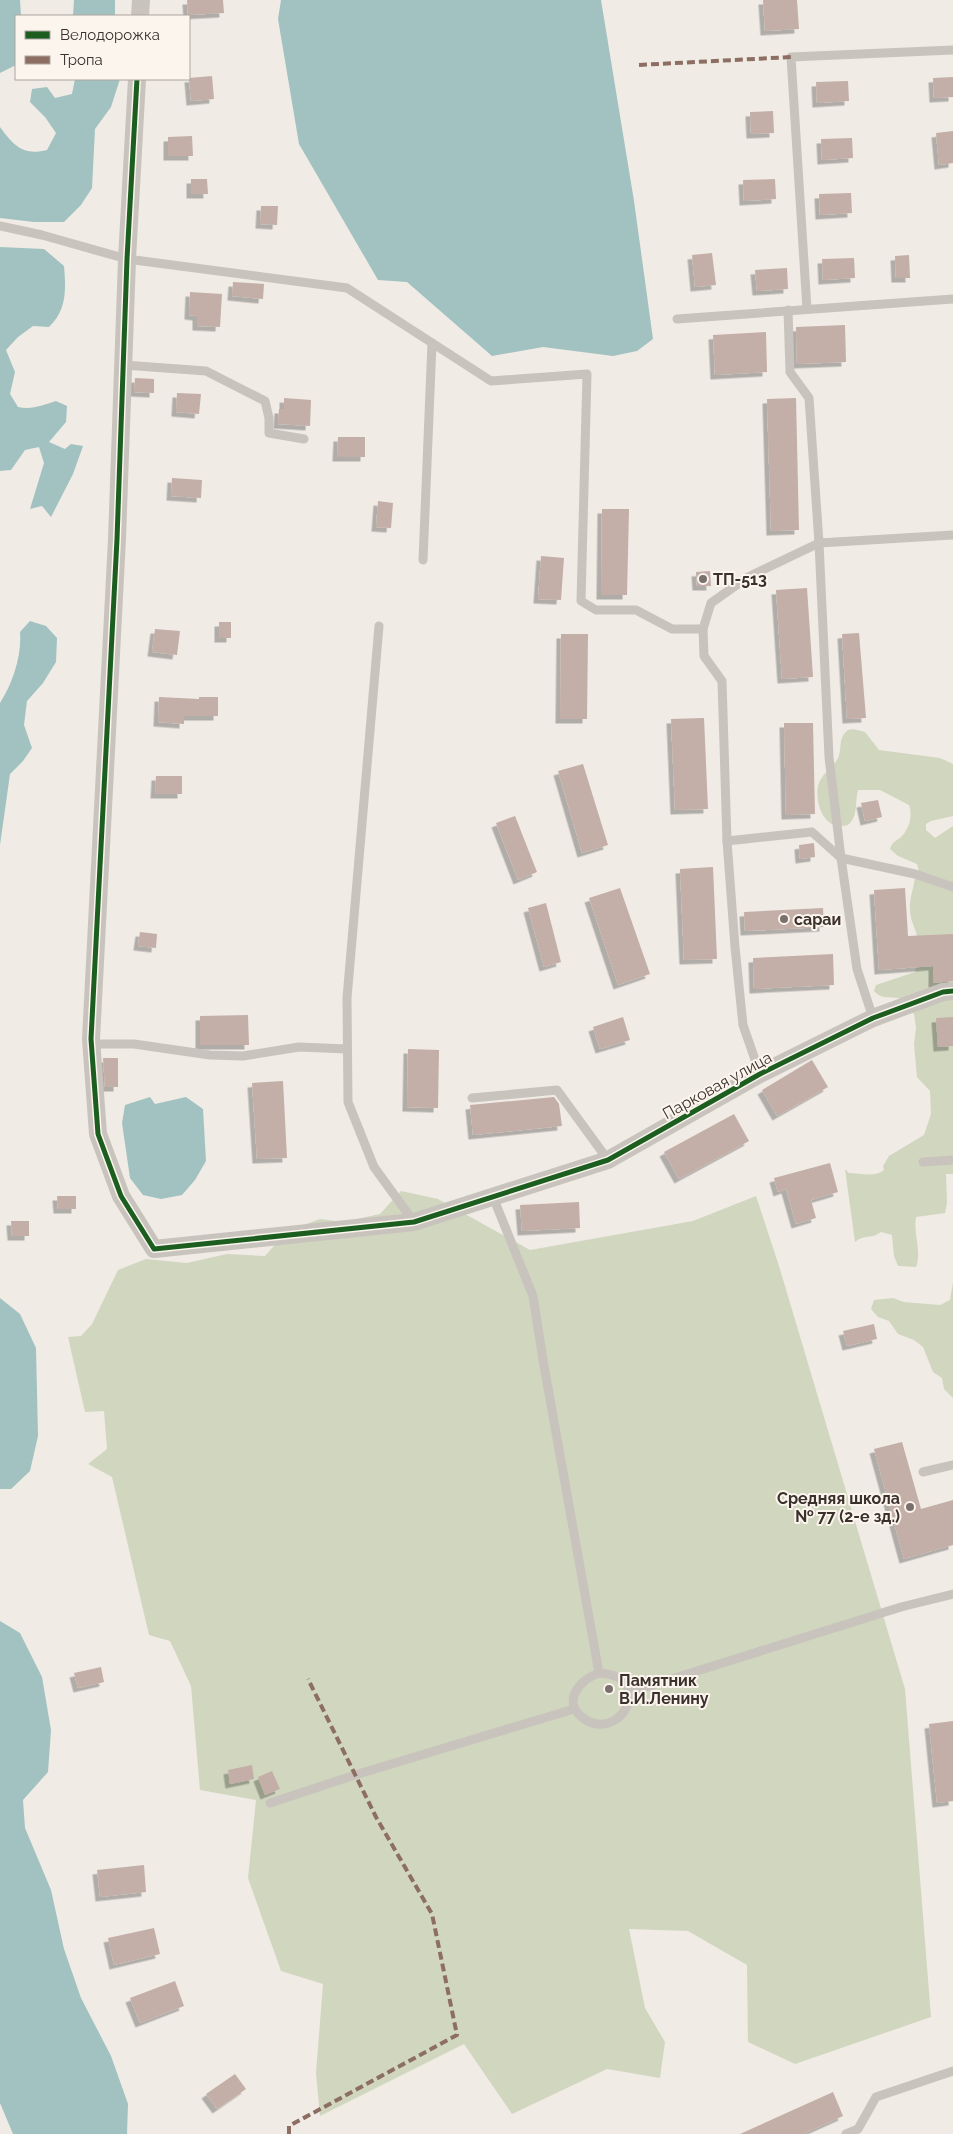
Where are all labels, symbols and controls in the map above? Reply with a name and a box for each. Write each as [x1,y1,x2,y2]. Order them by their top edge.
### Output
legend [15,15,190,80]
text: Велодорожка [60,26,160,44]
text: Тропа [60,51,103,69]
place label: ТП-513 [713,570,767,589]
marker: ТП-513 [697,573,709,585]
place label: сараи [794,910,841,929]
marker: сараи [778,913,790,925]
street label: Парковая улица [659,1048,775,1123]
place label: Средняя школа № 77 (2-е зд.) [777,1489,900,1526]
marker: Средняя школа № 77 (2-е зд.) [904,1501,916,1513]
place label: Памятник В.И.Ленину [619,1671,709,1708]
marker: Памятник В.И.Ленину [603,1683,615,1695]

